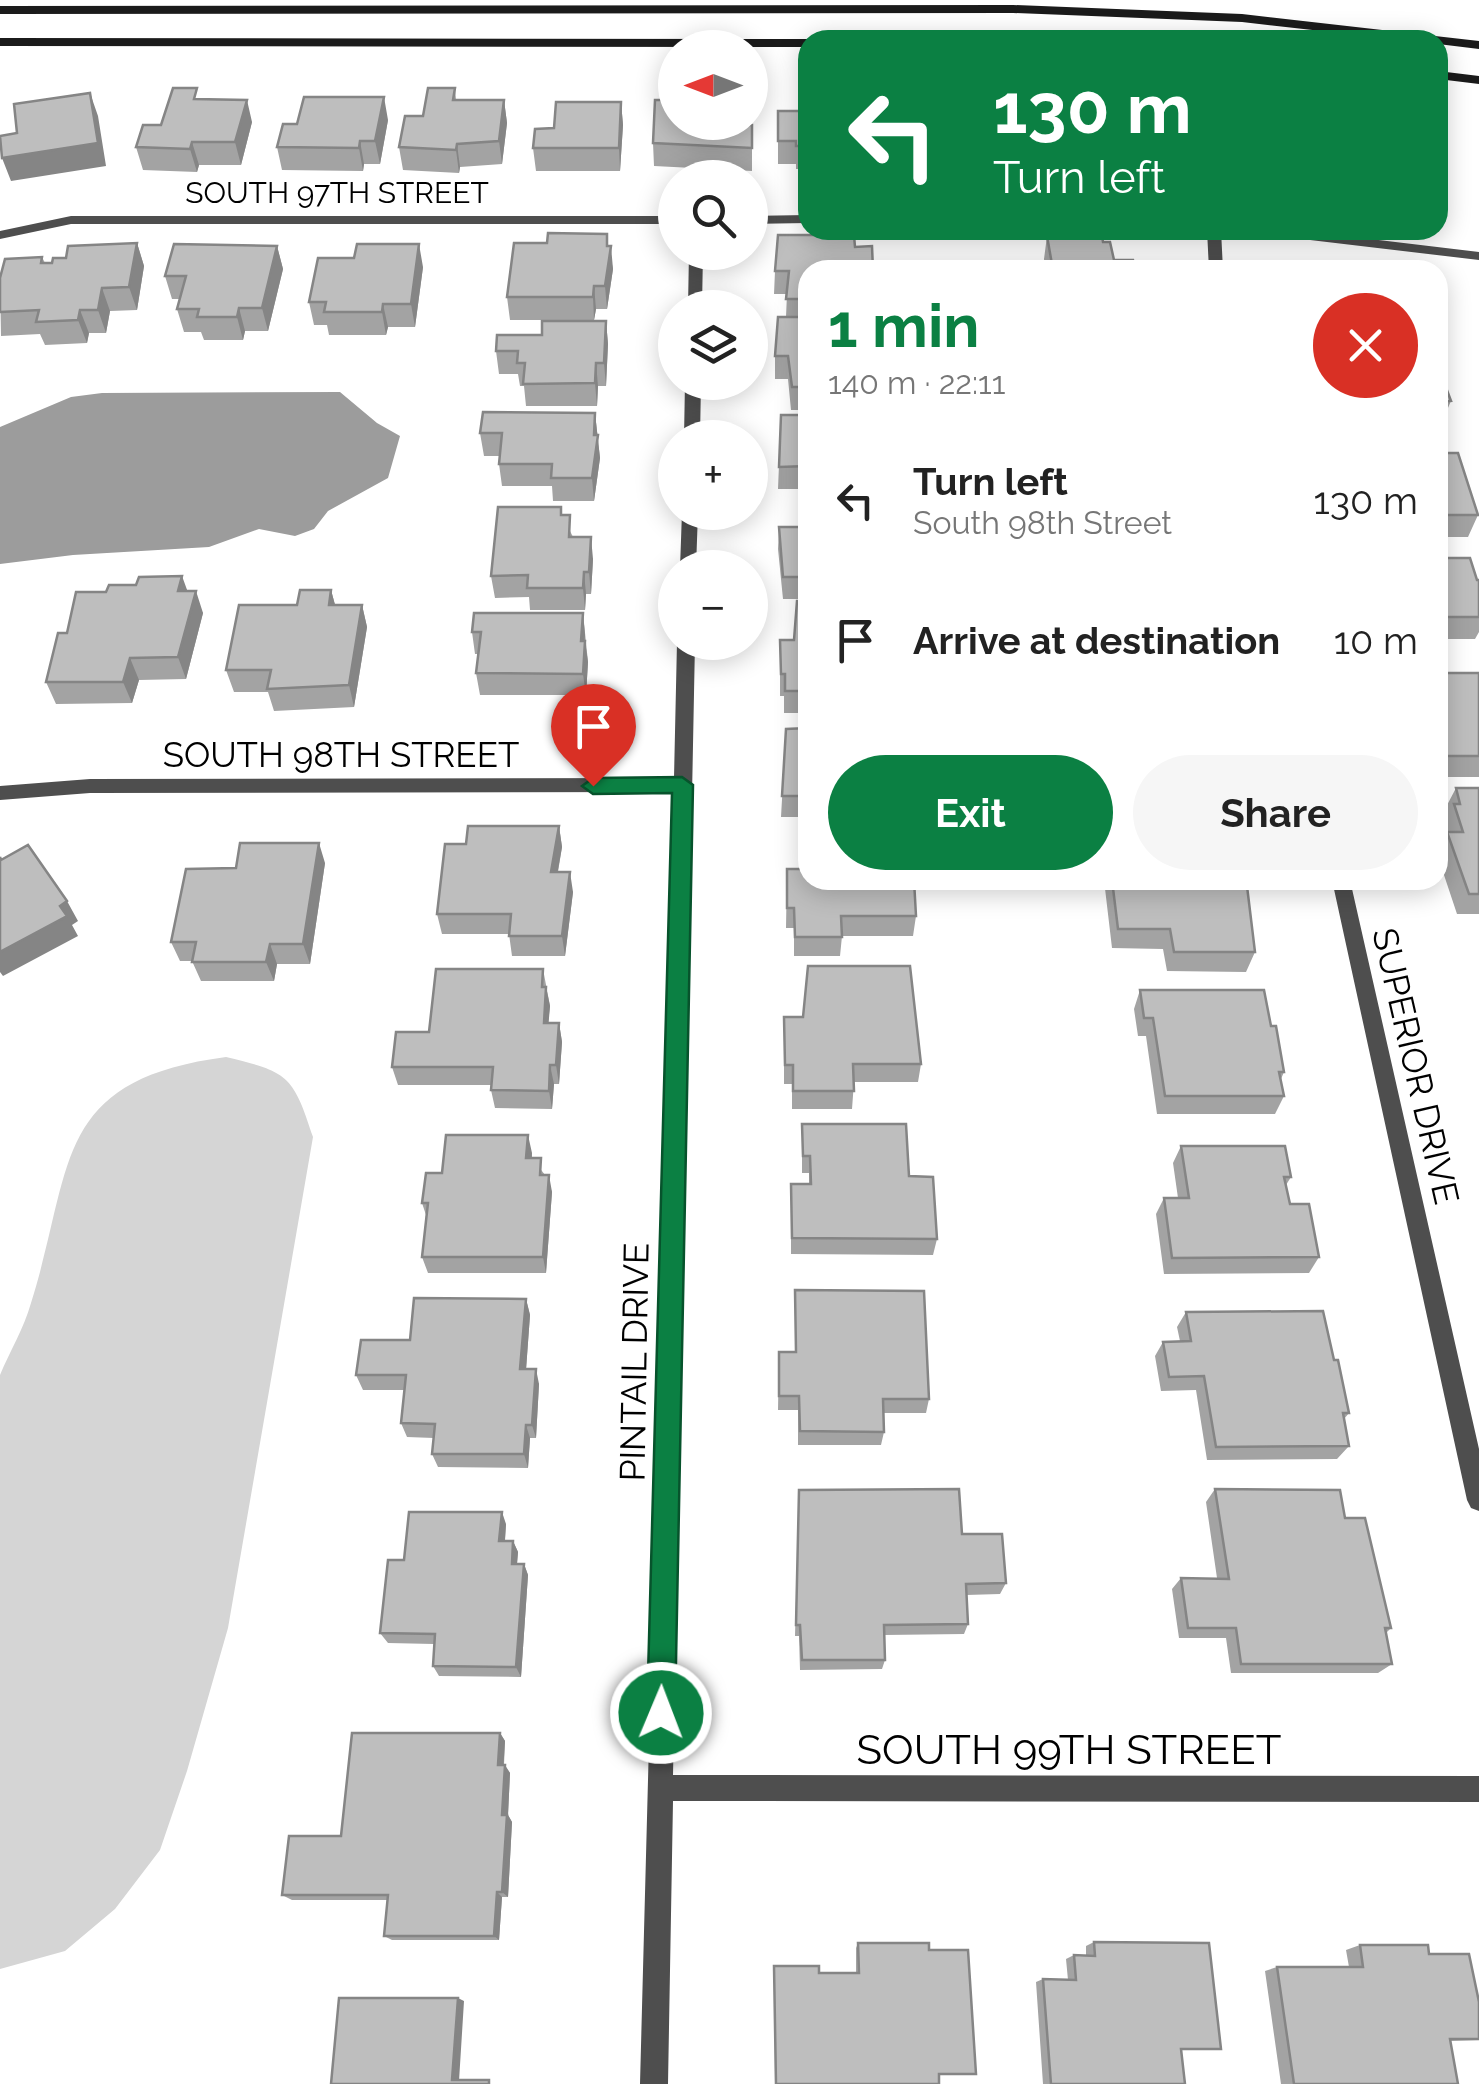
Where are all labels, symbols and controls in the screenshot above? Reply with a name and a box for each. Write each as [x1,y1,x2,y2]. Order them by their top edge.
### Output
north arrow [658,30,768,140]
map controls [658,30,768,660]
text: 130 m [993,67,1192,149]
icon: left [828,70,958,200]
text: Turn left [993,151,1165,204]
button: search [658,160,768,270]
street label: SOUTH 97TH STREET [185,175,489,210]
button: layers [658,290,768,400]
text: 1 min [828,291,979,361]
button: close [1313,293,1418,398]
text: 140 m · 22:11 [828,364,1005,401]
button: + [658,420,768,530]
text: Turn left [913,459,1068,504]
icon: left [828,473,883,528]
text: 130 m [1314,478,1418,523]
text: South 98th Street [913,504,1172,541]
button: − [658,550,768,660]
icon: arrive [828,613,883,668]
text: Arrive at destination [913,618,1280,663]
text: 10 m [1334,618,1418,663]
pin [551,684,636,787]
icon: arrive [566,699,621,754]
street label: SOUTH 98TH STREET [163,734,519,775]
button: Exit [828,755,1113,870]
button: Share [1133,755,1418,870]
street label: SUPERIOR DRIVE [1364,924,1468,1208]
street label: PINTAIL DRIVE [611,1242,657,1482]
position arrow [609,1661,713,1765]
street label: SOUTH 99TH STREET [857,1725,1281,1774]

